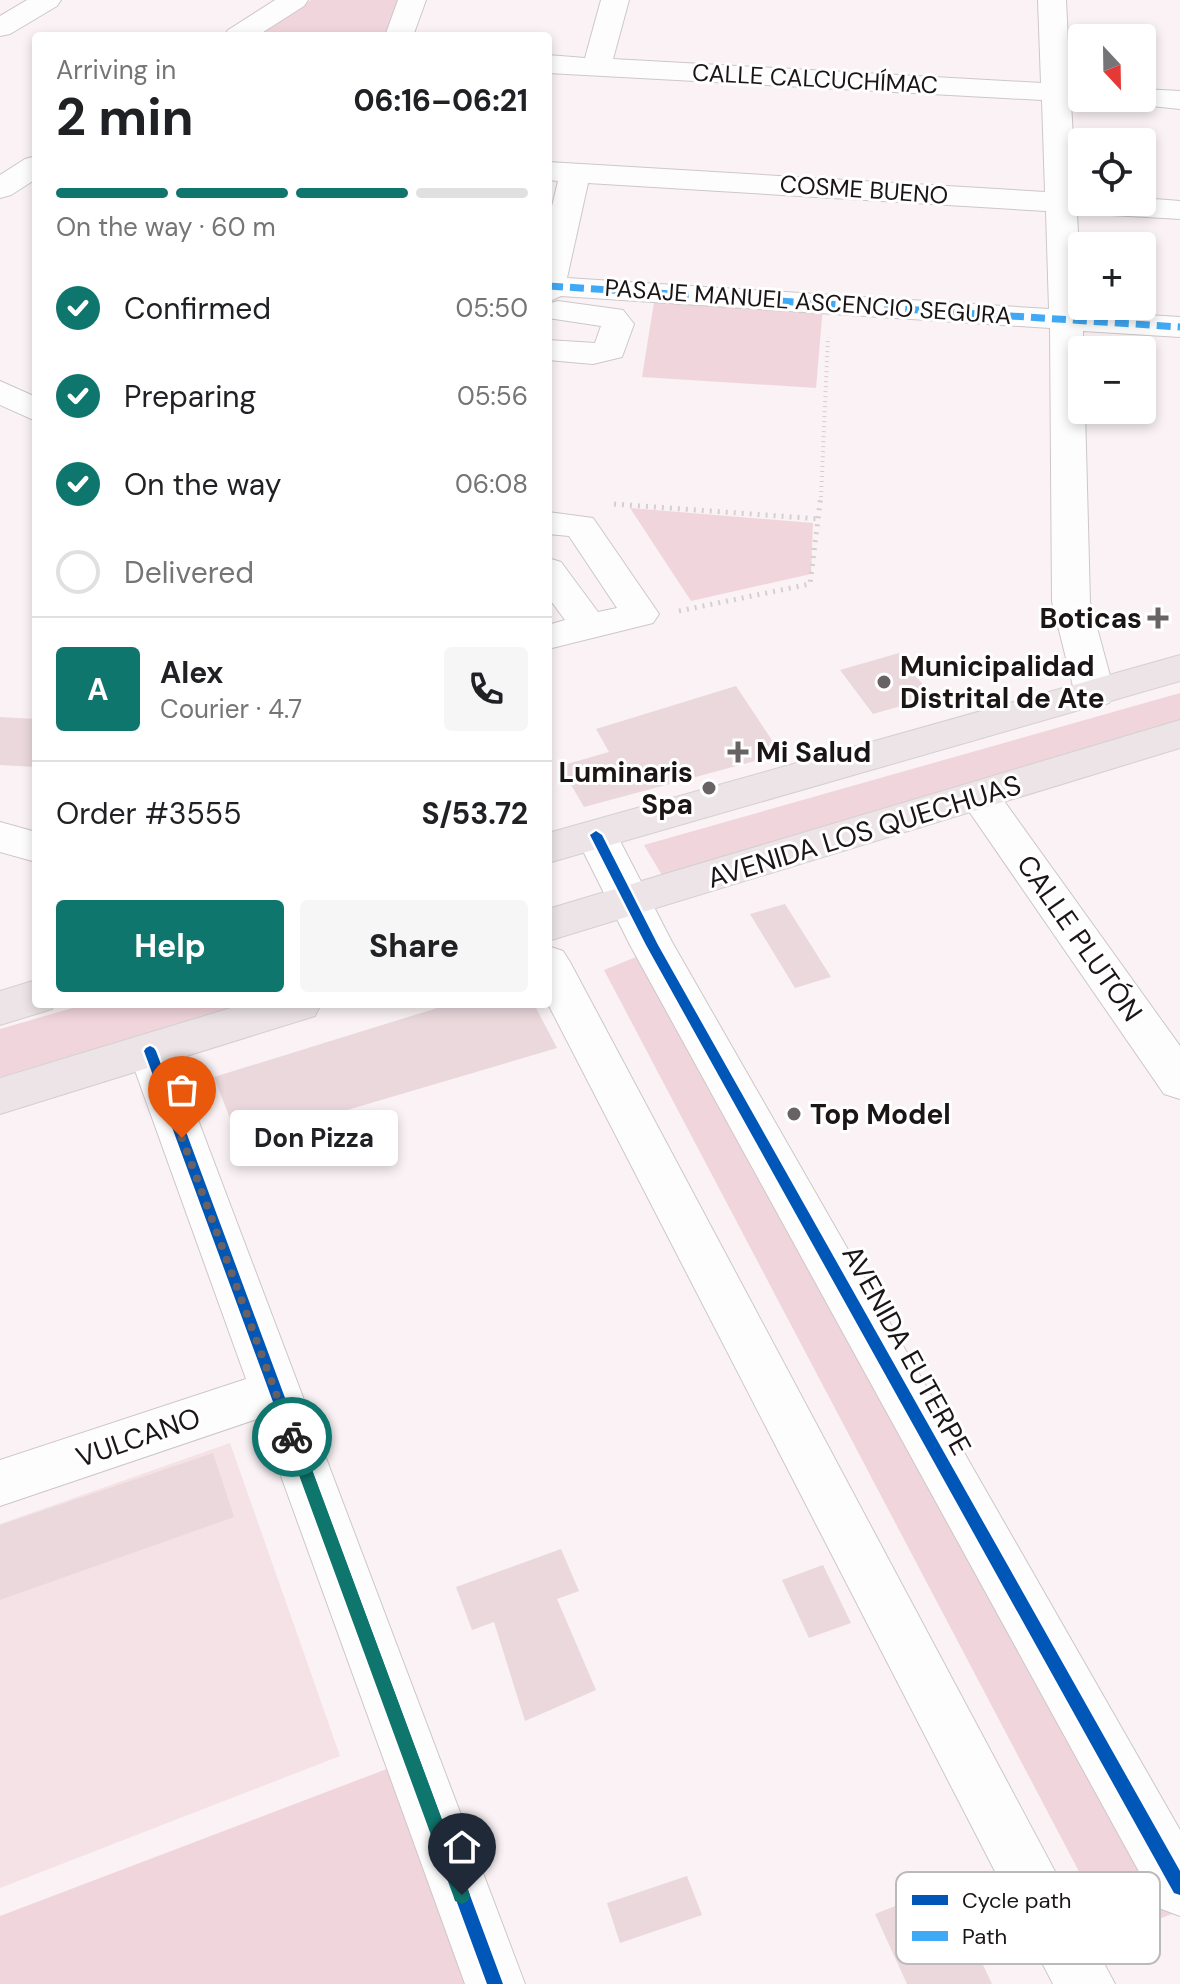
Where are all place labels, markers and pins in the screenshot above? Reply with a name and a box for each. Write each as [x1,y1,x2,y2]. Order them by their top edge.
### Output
place label: Boticas [1040,600,1142,637]
marker: Boticas [1149,609,1167,627]
place label: Municipalidad Distrital de Ate [900,648,1105,717]
marker: Municipalidad Distrital de Ate [875,673,893,691]
place label: Mi Salud [756,734,871,771]
marker: Mi Salud [727,741,749,763]
place label: Luminaris Spa [558,754,693,823]
marker: Luminaris Spa [700,779,718,797]
pin [148,1056,216,1138]
place label: Top Model [810,1096,951,1133]
marker: Top Model [785,1105,803,1123]
callout: Don Pizza [230,1110,398,1166]
pin [428,1813,496,1895]

